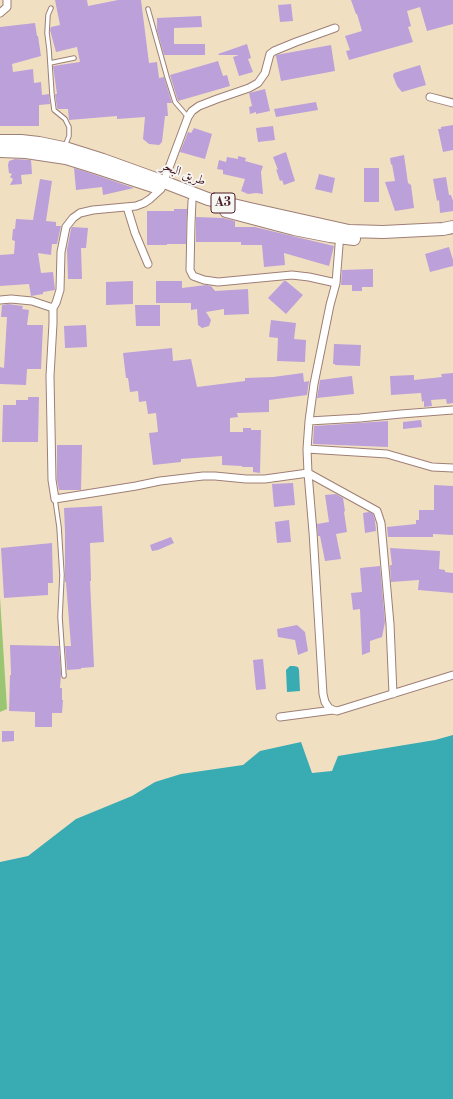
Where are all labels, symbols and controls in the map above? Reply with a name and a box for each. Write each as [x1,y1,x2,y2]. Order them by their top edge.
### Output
street label: طريق البحر [158,158,208,190]
road number: A3 [211,193,235,213]

